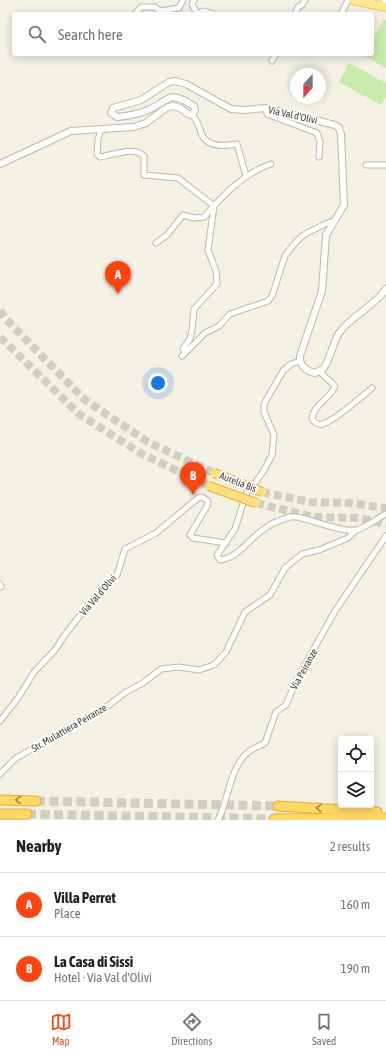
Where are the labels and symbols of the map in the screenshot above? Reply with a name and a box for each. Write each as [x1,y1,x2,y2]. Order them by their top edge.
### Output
north arrow [290,68,326,104]
street label: Via Val d'Olivi [267,104,319,126]
pin: A [105,261,131,294]
your location [148,373,168,393]
pin: B [180,462,206,495]
street label: Aurelia Bis [218,470,258,494]
street label: Via Val d'Olivi [77,572,119,618]
street label: Via Peiranze [288,646,320,691]
street label: Str. Mulattiera Peiranze [29,702,109,754]
one-way arrow [15,796,21,805]
one-way arrow [316,804,322,813]

